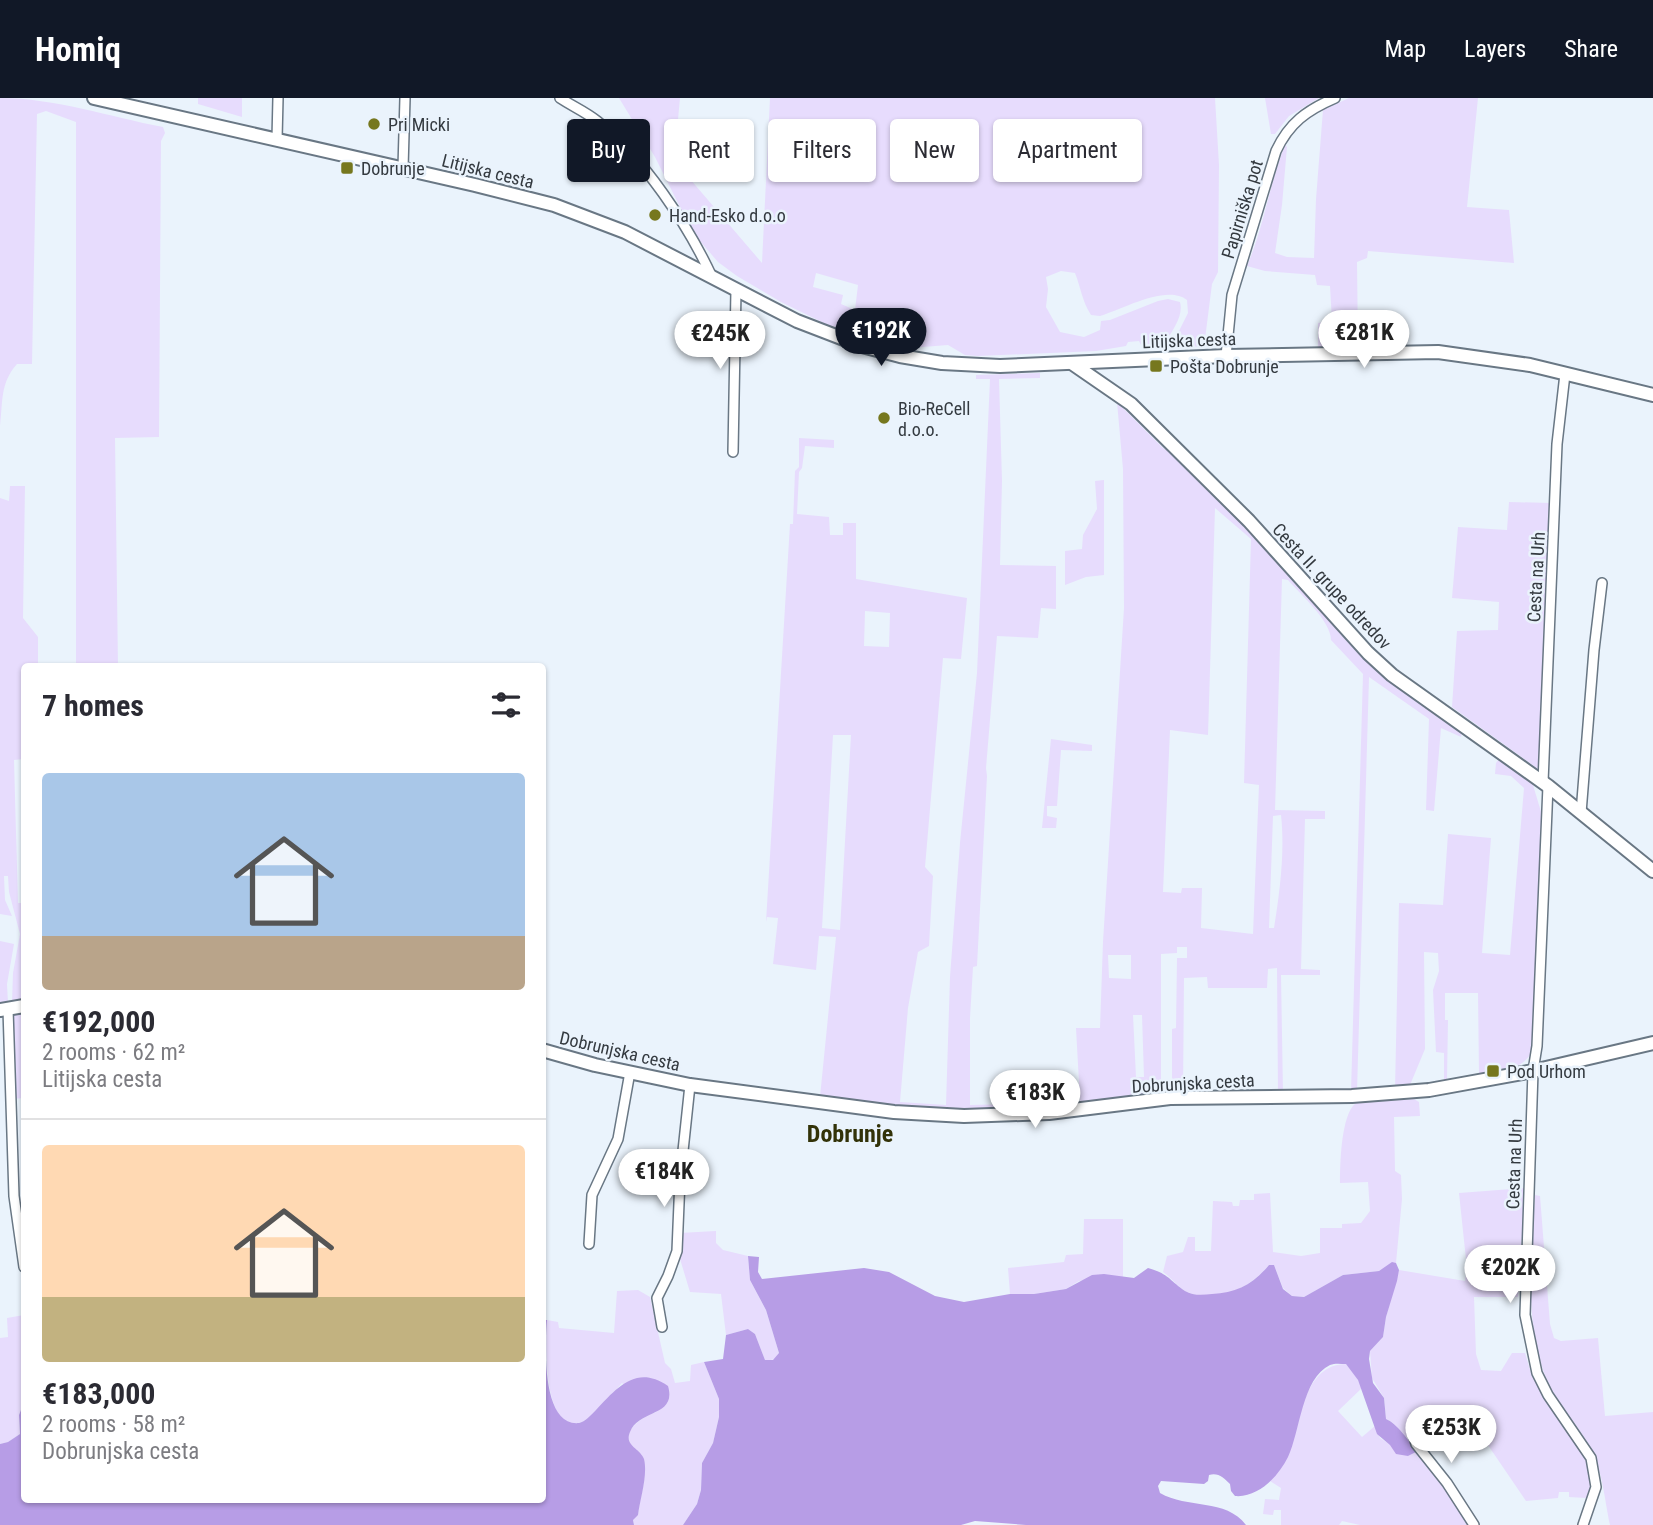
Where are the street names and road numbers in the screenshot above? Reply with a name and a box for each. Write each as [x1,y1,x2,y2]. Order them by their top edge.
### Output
street label: Litijska cesta [440,149,536,193]
street label: Papirniška pot [1217,157,1267,261]
street label: Litijska cesta [1142,328,1236,352]
street label: Cesta II. grupe odredov [1268,519,1396,654]
street label: Cesta na Urh [1523,531,1549,623]
street label: Dobrunjska cesta [558,1027,682,1075]
street label: Dobrunjska cesta [1131,1069,1255,1097]
street label: Cesta na Urh [1502,1118,1526,1210]

